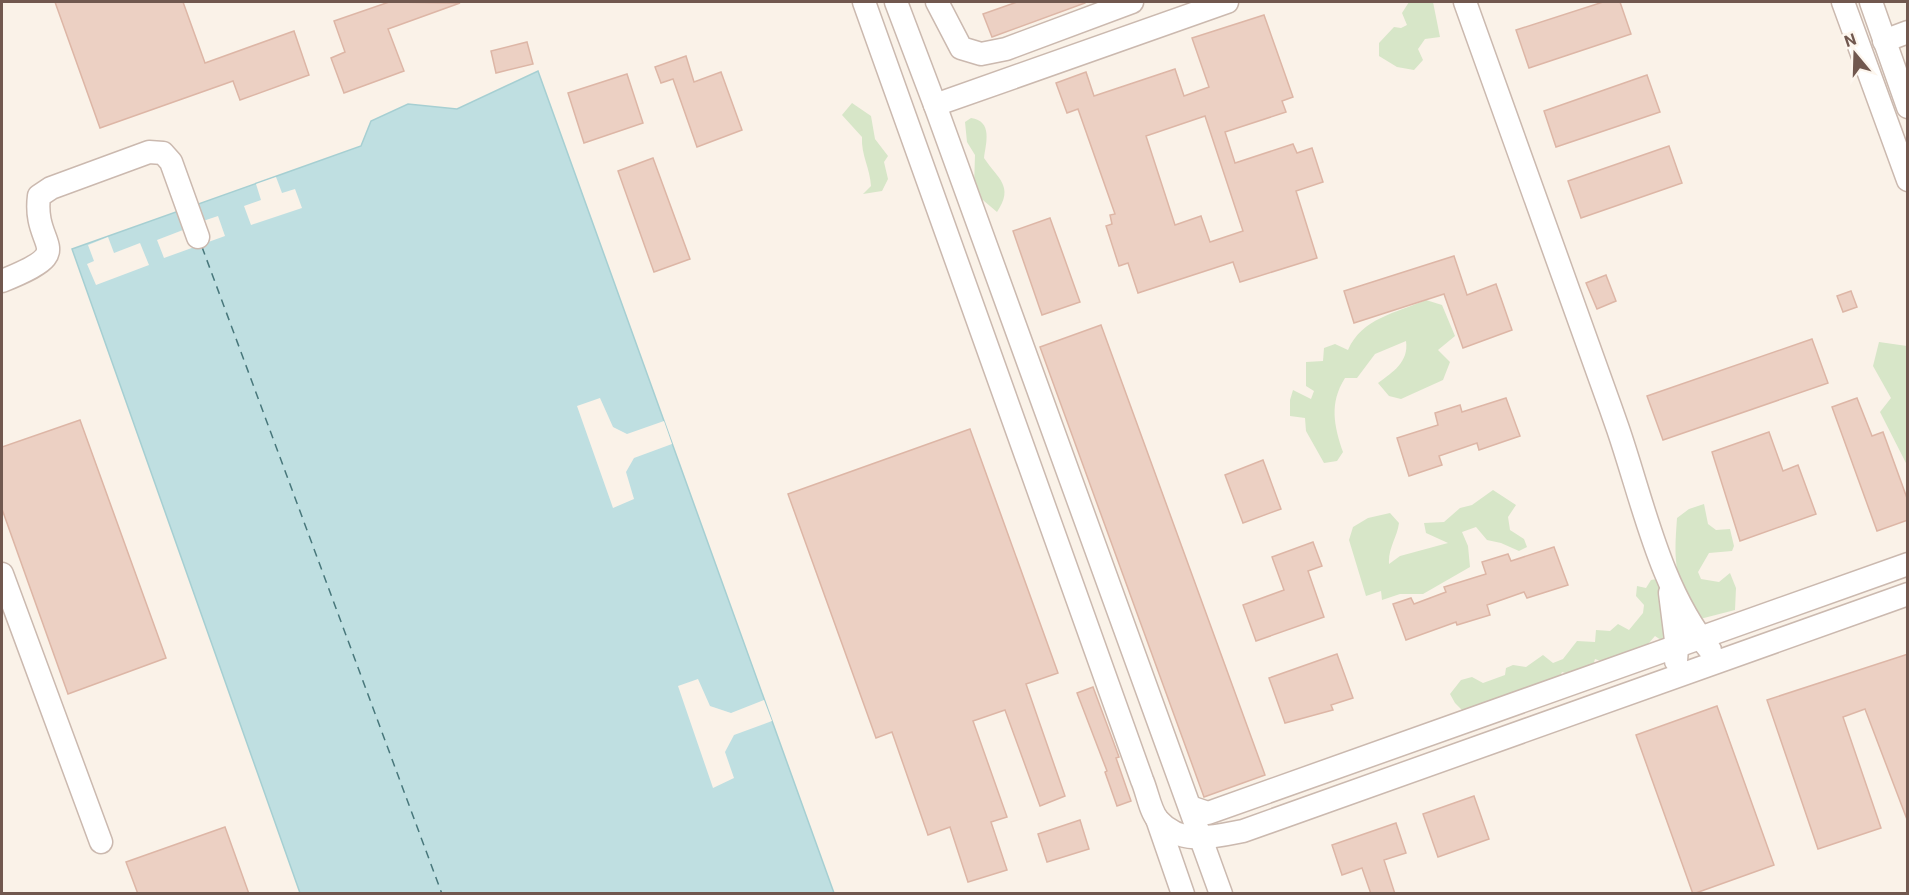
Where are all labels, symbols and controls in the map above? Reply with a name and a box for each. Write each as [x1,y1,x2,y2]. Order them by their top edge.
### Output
north arrow [1825,24,1885,84]
text: N [1842,29,1859,51]

